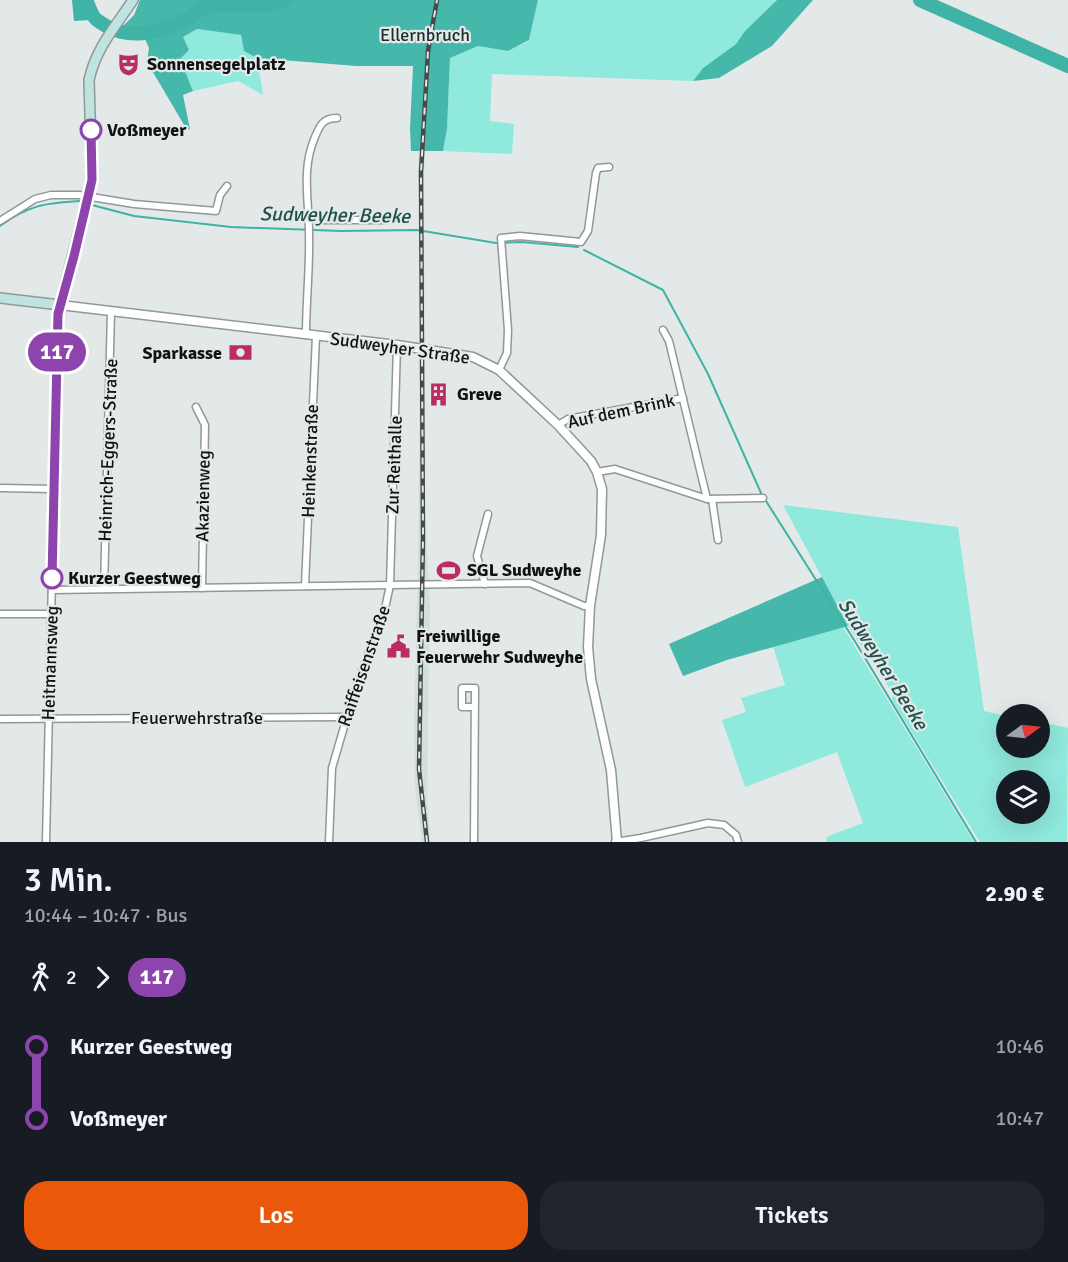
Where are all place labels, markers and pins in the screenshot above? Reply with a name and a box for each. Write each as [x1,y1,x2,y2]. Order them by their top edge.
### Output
theatre icon: Sonnensegelplatz [116,51,142,77]
place label: Sonnensegelplatz [147,53,286,75]
marker: Voßmeyer [80,119,102,141]
place label: Voßmeyer [107,119,187,141]
bank icon: Sparkasse [227,340,253,366]
place label: Sparkasse [142,342,222,364]
building icon: Greve [426,381,452,407]
place label: Greve [457,383,502,405]
sports icon: SGL Sudweyhe [436,557,462,583]
place label: SGL Sudweyhe [467,559,582,581]
marker: Kurzer Geestweg [41,567,63,589]
place label: Kurzer Geestweg [68,567,201,589]
place label: Freiwillige Feuerwehr Sudweyhe [416,625,583,668]
public building icon: Freiwillige Feuerwehr Sudweyhe [385,633,411,659]

